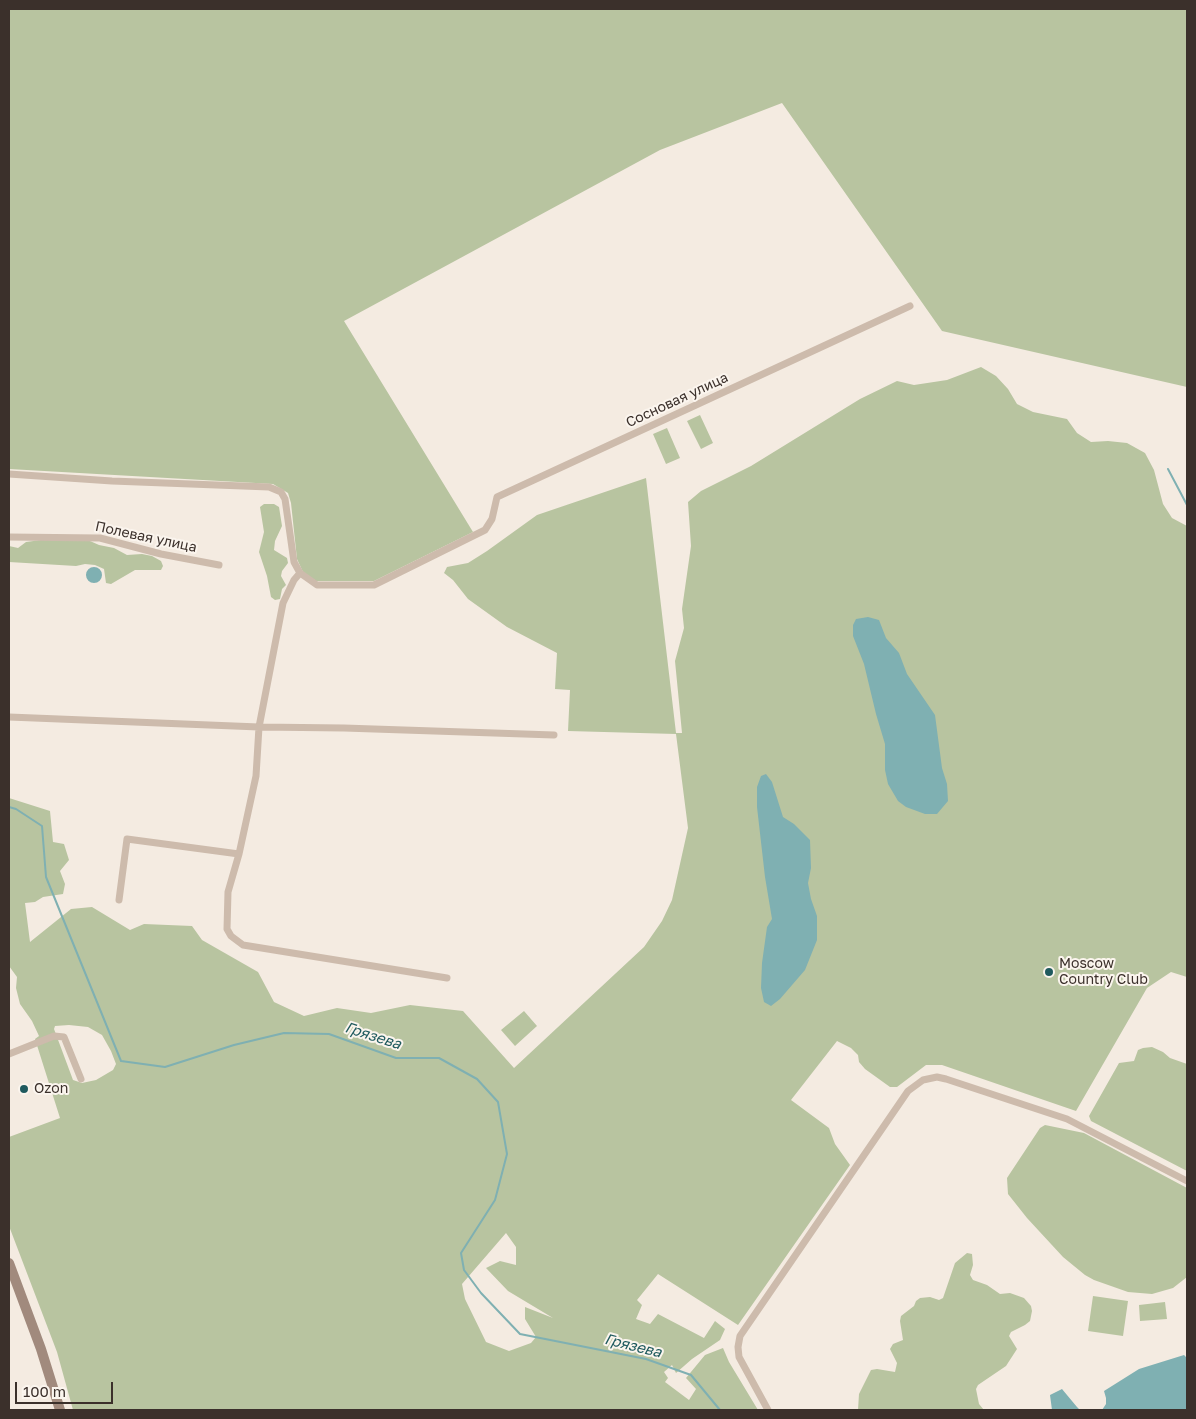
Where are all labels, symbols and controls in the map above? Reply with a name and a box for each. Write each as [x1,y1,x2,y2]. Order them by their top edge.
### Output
street label: Сосновая улица [623,369,731,431]
street label: Полевая улица [94,518,198,556]
place label: Moscow Country Club [1059,956,1148,989]
marker: Moscow Country Club [1043,966,1055,978]
water label: Грязева [343,1018,403,1054]
place label: Ozon [34,1081,68,1097]
marker: Ozon [18,1083,30,1095]
water label: Грязева [603,1330,663,1362]
scale bar [18,1372,115,1404]
text: 100 m [23,1382,66,1400]

